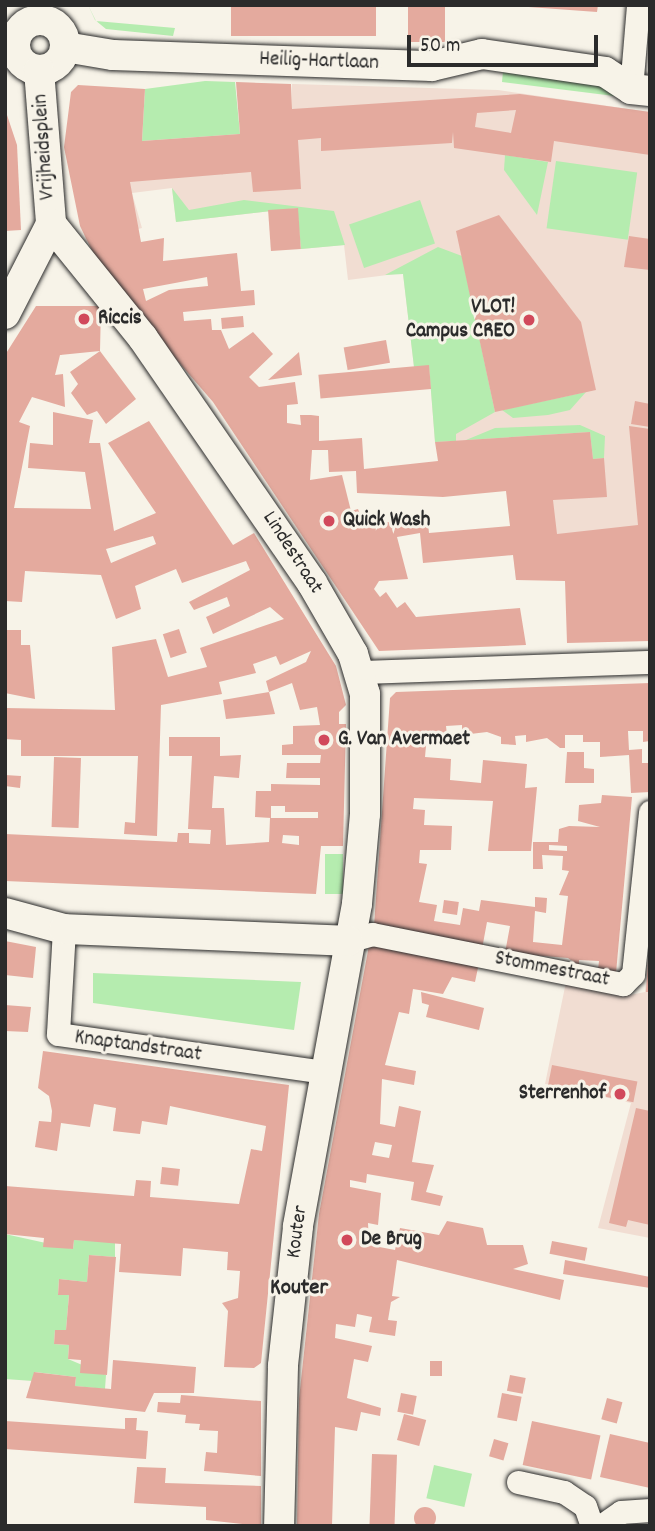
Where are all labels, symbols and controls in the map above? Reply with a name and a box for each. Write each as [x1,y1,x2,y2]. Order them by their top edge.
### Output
scale bar [410,21,601,65]
text: 50 m [420,32,460,62]
street label: Heilig-Hartlaan [259,47,379,77]
street label: Vrijheidsplein [29,93,61,201]
place label: VLOT! Campus CREO [406,295,515,345]
place label: Riccis [98,306,142,332]
marker: Riccis [76,311,92,327]
marker: VLOT! Campus CREO [521,312,537,328]
street label: Lindestraat [256,507,328,599]
place label: Quick Wash [343,508,430,534]
marker: Quick Wash [321,513,337,529]
place label: G. Van Avermaet [338,727,470,753]
marker: G. Van Avermaet [316,732,332,748]
street label: Stommestraat [493,947,611,993]
street label: Knaptandstraat [73,1026,203,1068]
place label: Sterrenhof [519,1081,606,1107]
marker: Sterrenhof [612,1086,628,1102]
street label: Kouter [282,1204,314,1260]
place label: De Brug [361,1227,422,1253]
marker: De Brug [339,1232,355,1248]
district label: Kouter [270,1275,328,1303]

